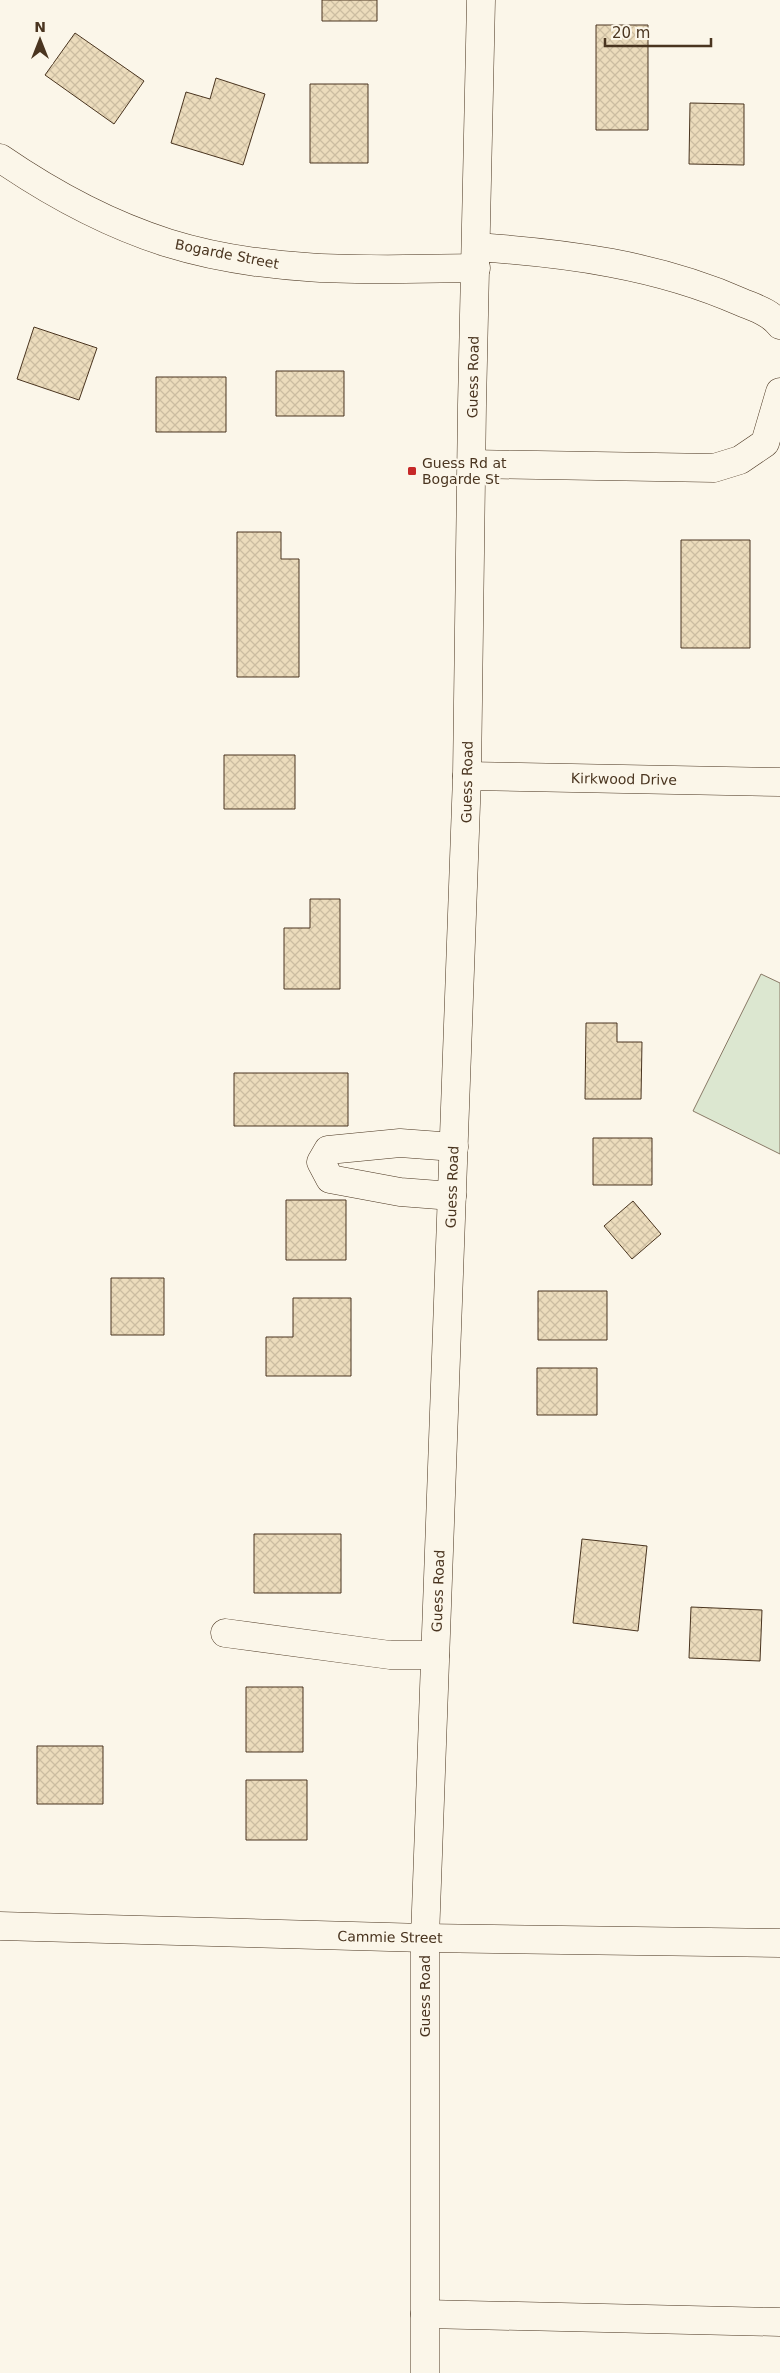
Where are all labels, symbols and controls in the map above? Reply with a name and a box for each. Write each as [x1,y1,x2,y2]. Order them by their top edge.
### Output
north arrow [15,15,65,65]
scale bar [605,15,711,47]
text: N [34,19,46,35]
text: 20 m [612,24,650,42]
street label: Bogarde Street [174,236,281,272]
street label: Guess Road [464,336,482,418]
place label: Guess Rd at Bogarde St [422,455,507,487]
marker: Guess Rd at Bogarde St [406,465,418,477]
street label: Guess Road [458,741,476,823]
street label: Kirkwood Drive [571,770,677,788]
street label: Guess Road [443,1145,461,1229]
street label: Guess Road [429,1549,447,1633]
street label: Cammie Street [337,1928,443,1946]
street label: Guess Road [417,1955,433,2037]

